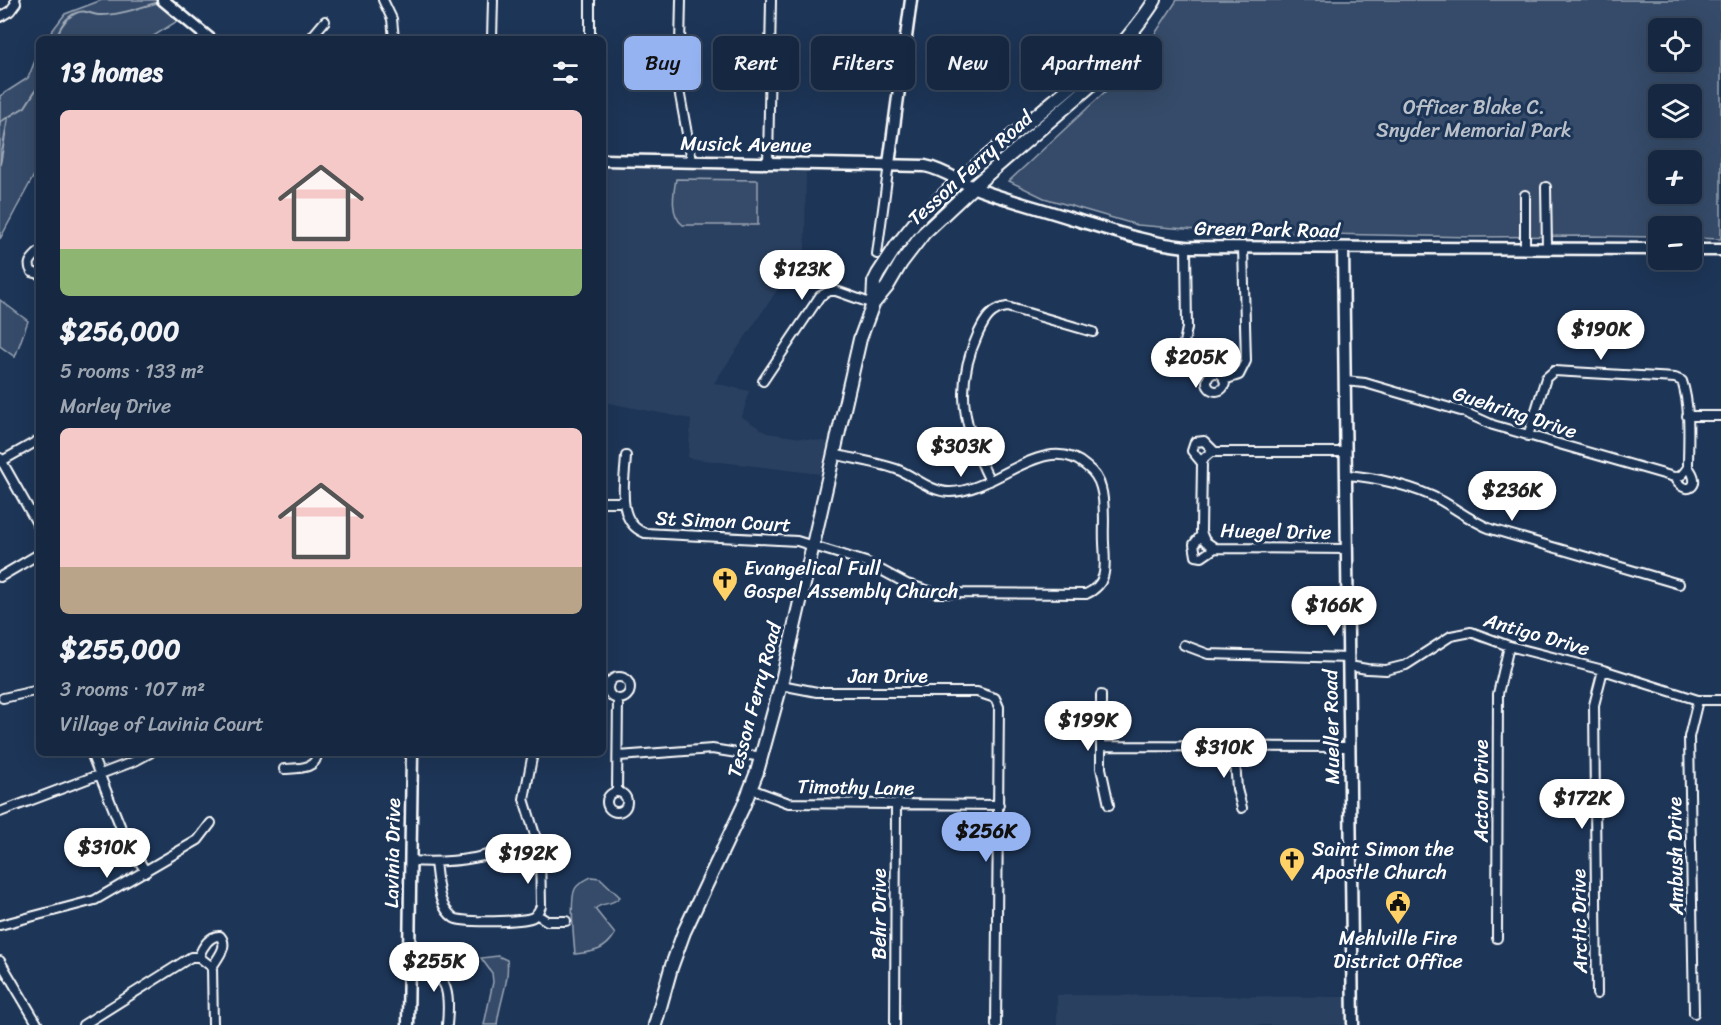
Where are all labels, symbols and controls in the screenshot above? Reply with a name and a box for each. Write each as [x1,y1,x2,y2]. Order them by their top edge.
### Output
map controls [1648,18,1702,270]
button: locate [1648,18,1702,72]
chip: Buy [624,36,701,90]
chip: Rent [713,36,799,90]
chip: Filters [811,36,915,90]
chip: New [927,36,1009,90]
chip: Apartment [1021,36,1162,90]
text: 13 homes [60,49,163,95]
icon: filters [549,56,582,89]
button: layers [1648,84,1702,138]
park label: Officer Blake C. Snyder Memorial Park [1376,90,1572,148]
street label: Tesson Ferry Road [899,101,1042,235]
street label: Musick Avenue [680,126,812,163]
icon: home [267,149,375,257]
button: + [1648,150,1702,204]
street label: Green Park Road [1194,211,1342,248]
button: − [1648,216,1702,270]
pin: $123K [760,250,844,301]
text: $123K [774,252,830,287]
text: $256,000 [60,308,179,354]
pin: $190K [1559,310,1643,361]
text: $190K [1571,312,1631,347]
pin: $205K [1154,338,1238,389]
text: $205K [1165,340,1227,375]
text: 5 rooms · 133 m² [60,354,204,389]
street label: Guehring Drive [1448,376,1582,449]
text: Marley Drive [60,389,171,424]
pin: $303K [919,427,1003,478]
text: $303K [931,429,991,464]
icon: home [267,467,375,575]
pin: $236K [1470,471,1554,522]
text: $236K [1482,473,1542,508]
street label: St Simon Court [654,500,792,543]
street label: Huegel Drive [1220,513,1332,550]
place label: Evangelical Full Gospel Assembly Church [744,551,959,609]
church icon: Evangelical Full Gospel Assembly Church [710,565,740,603]
pin: $166K [1292,586,1376,637]
text: $166K [1306,588,1362,623]
street label: Antigo Drive [1479,602,1594,666]
street label: Tesson Ferry Road [717,617,792,782]
text: $255,000 [60,626,181,672]
street label: Jan Drive [847,659,928,694]
street label: Mueller Road [1313,668,1350,785]
text: 3 rooms · 107 m² [60,672,205,707]
pin: $199K [1046,701,1130,752]
text: $199K [1059,703,1117,738]
text: Village of Lavinia Court [60,707,264,742]
pin: $310K [1182,728,1266,779]
text: $310K [1195,730,1253,765]
street label: Acton Drive [1464,739,1499,843]
street label: Timothy Lane [797,769,915,806]
pin: $172K [1540,779,1624,830]
text: $172K [1553,781,1611,816]
street label: Ambush Drive [1657,796,1694,916]
street label: Lavinia Drive [374,797,411,908]
pin: $256K [944,812,1028,863]
text: $256K [956,814,1016,849]
pin: $310K [65,828,149,879]
text: $310K [78,830,136,865]
place label: Saint Simon the Apostle Church [1311,832,1454,890]
pin: $192K [486,834,570,885]
text: $192K [499,836,557,871]
church icon: Saint Simon the Apostle Church [1277,845,1307,883]
street label: Behr Drive [862,868,897,960]
street label: Arctic Drive [1561,868,1598,975]
public building icon: Mehlville Fire District Office [1383,888,1413,926]
place label: Mehlville Fire District Office [1333,921,1463,979]
pin: $255K [392,942,476,993]
text: $255K [403,944,465,979]

